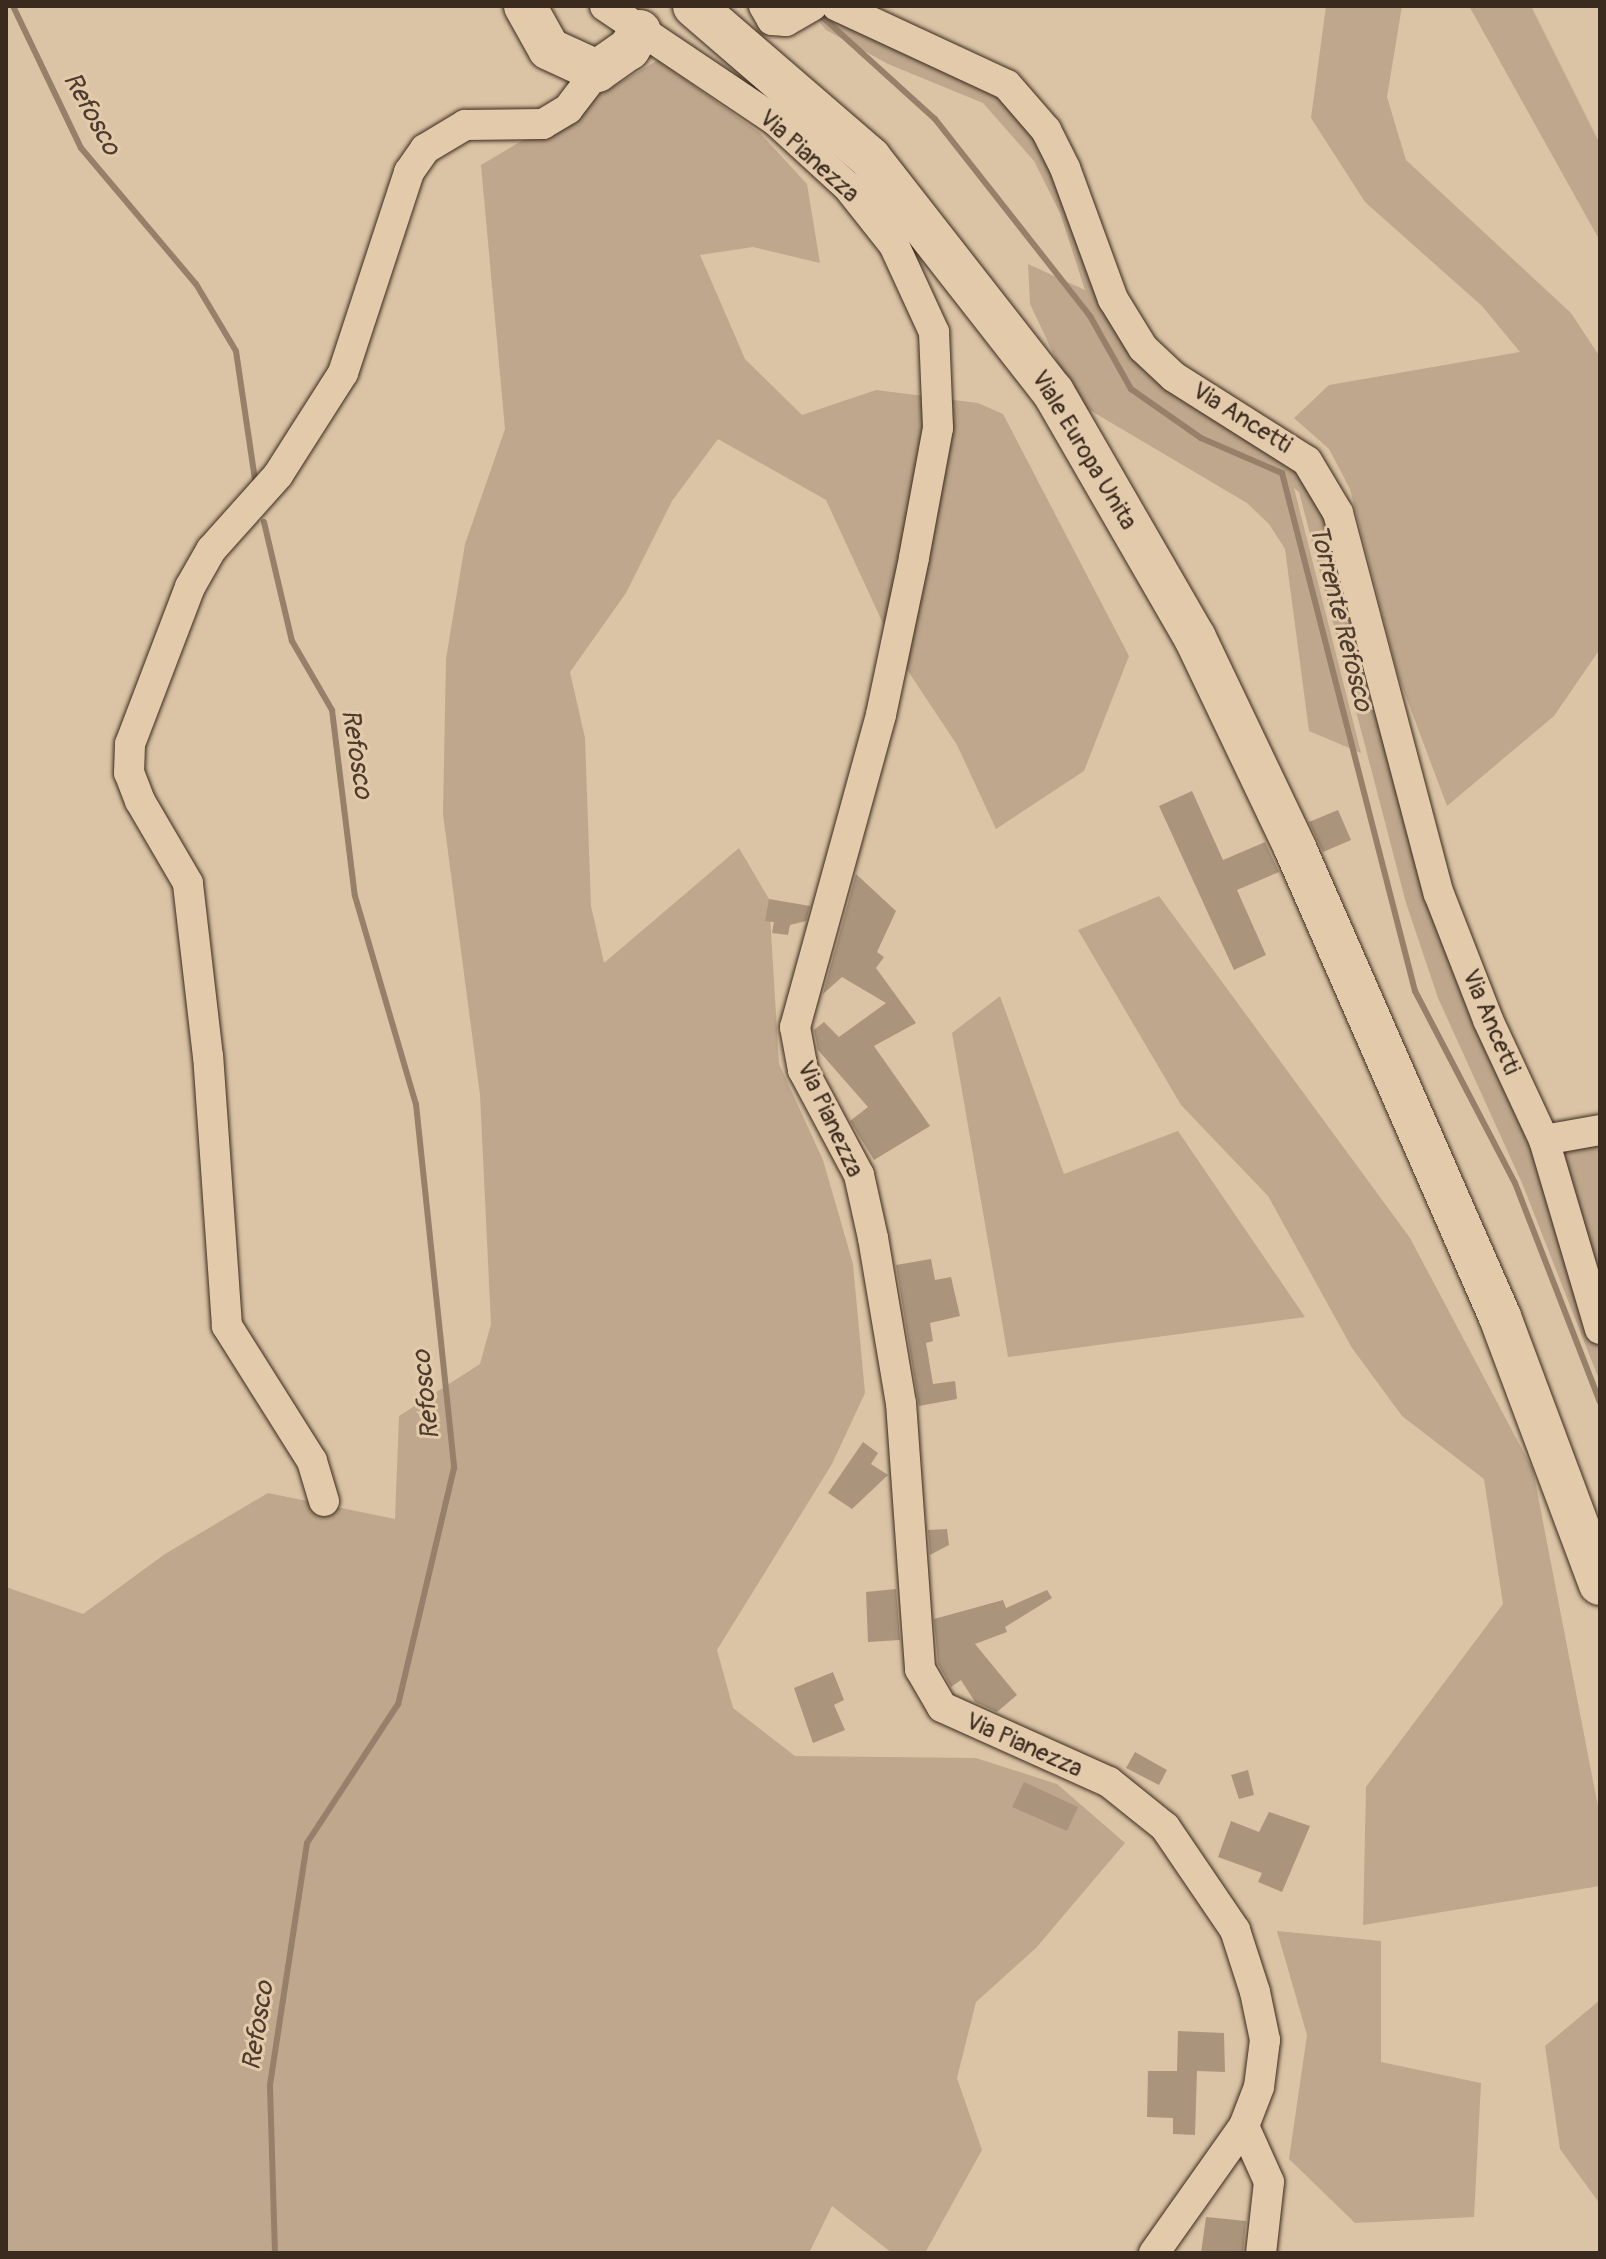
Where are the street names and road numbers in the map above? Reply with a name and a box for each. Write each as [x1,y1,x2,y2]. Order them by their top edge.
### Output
street label: Via Pianezza [753,104,865,208]
street label: Viale Europa Unita [1025,365,1143,535]
street label: Via Ancetti [1187,376,1297,460]
street label: Via Ancetti [1456,965,1526,1079]
street label: Via Pianezza [791,1056,869,1182]
street label: Via Pianezza [961,1707,1087,1783]

